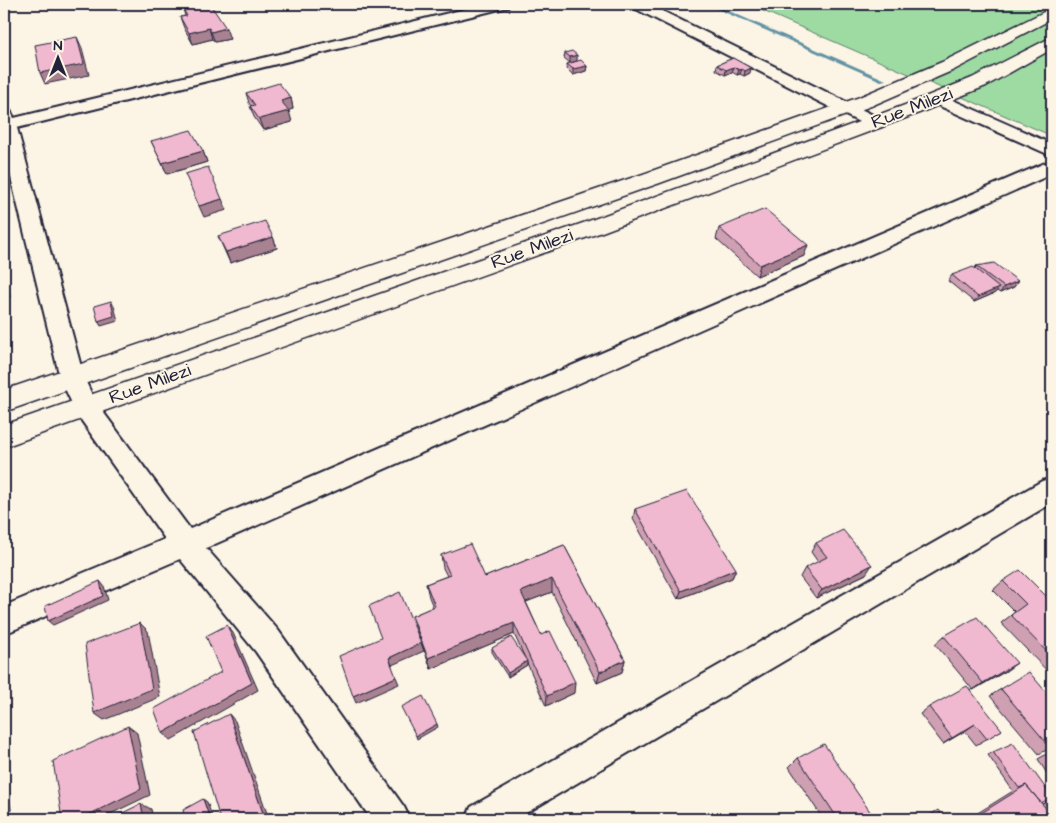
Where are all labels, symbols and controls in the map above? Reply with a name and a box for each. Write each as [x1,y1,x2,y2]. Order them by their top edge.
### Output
north arrow [32,32,82,82]
text: N [54,36,63,56]
street label: Rue Milezi [867,80,957,136]
street label: Rue Milezi [487,222,577,276]
street label: Rue Milezi [105,357,195,411]

